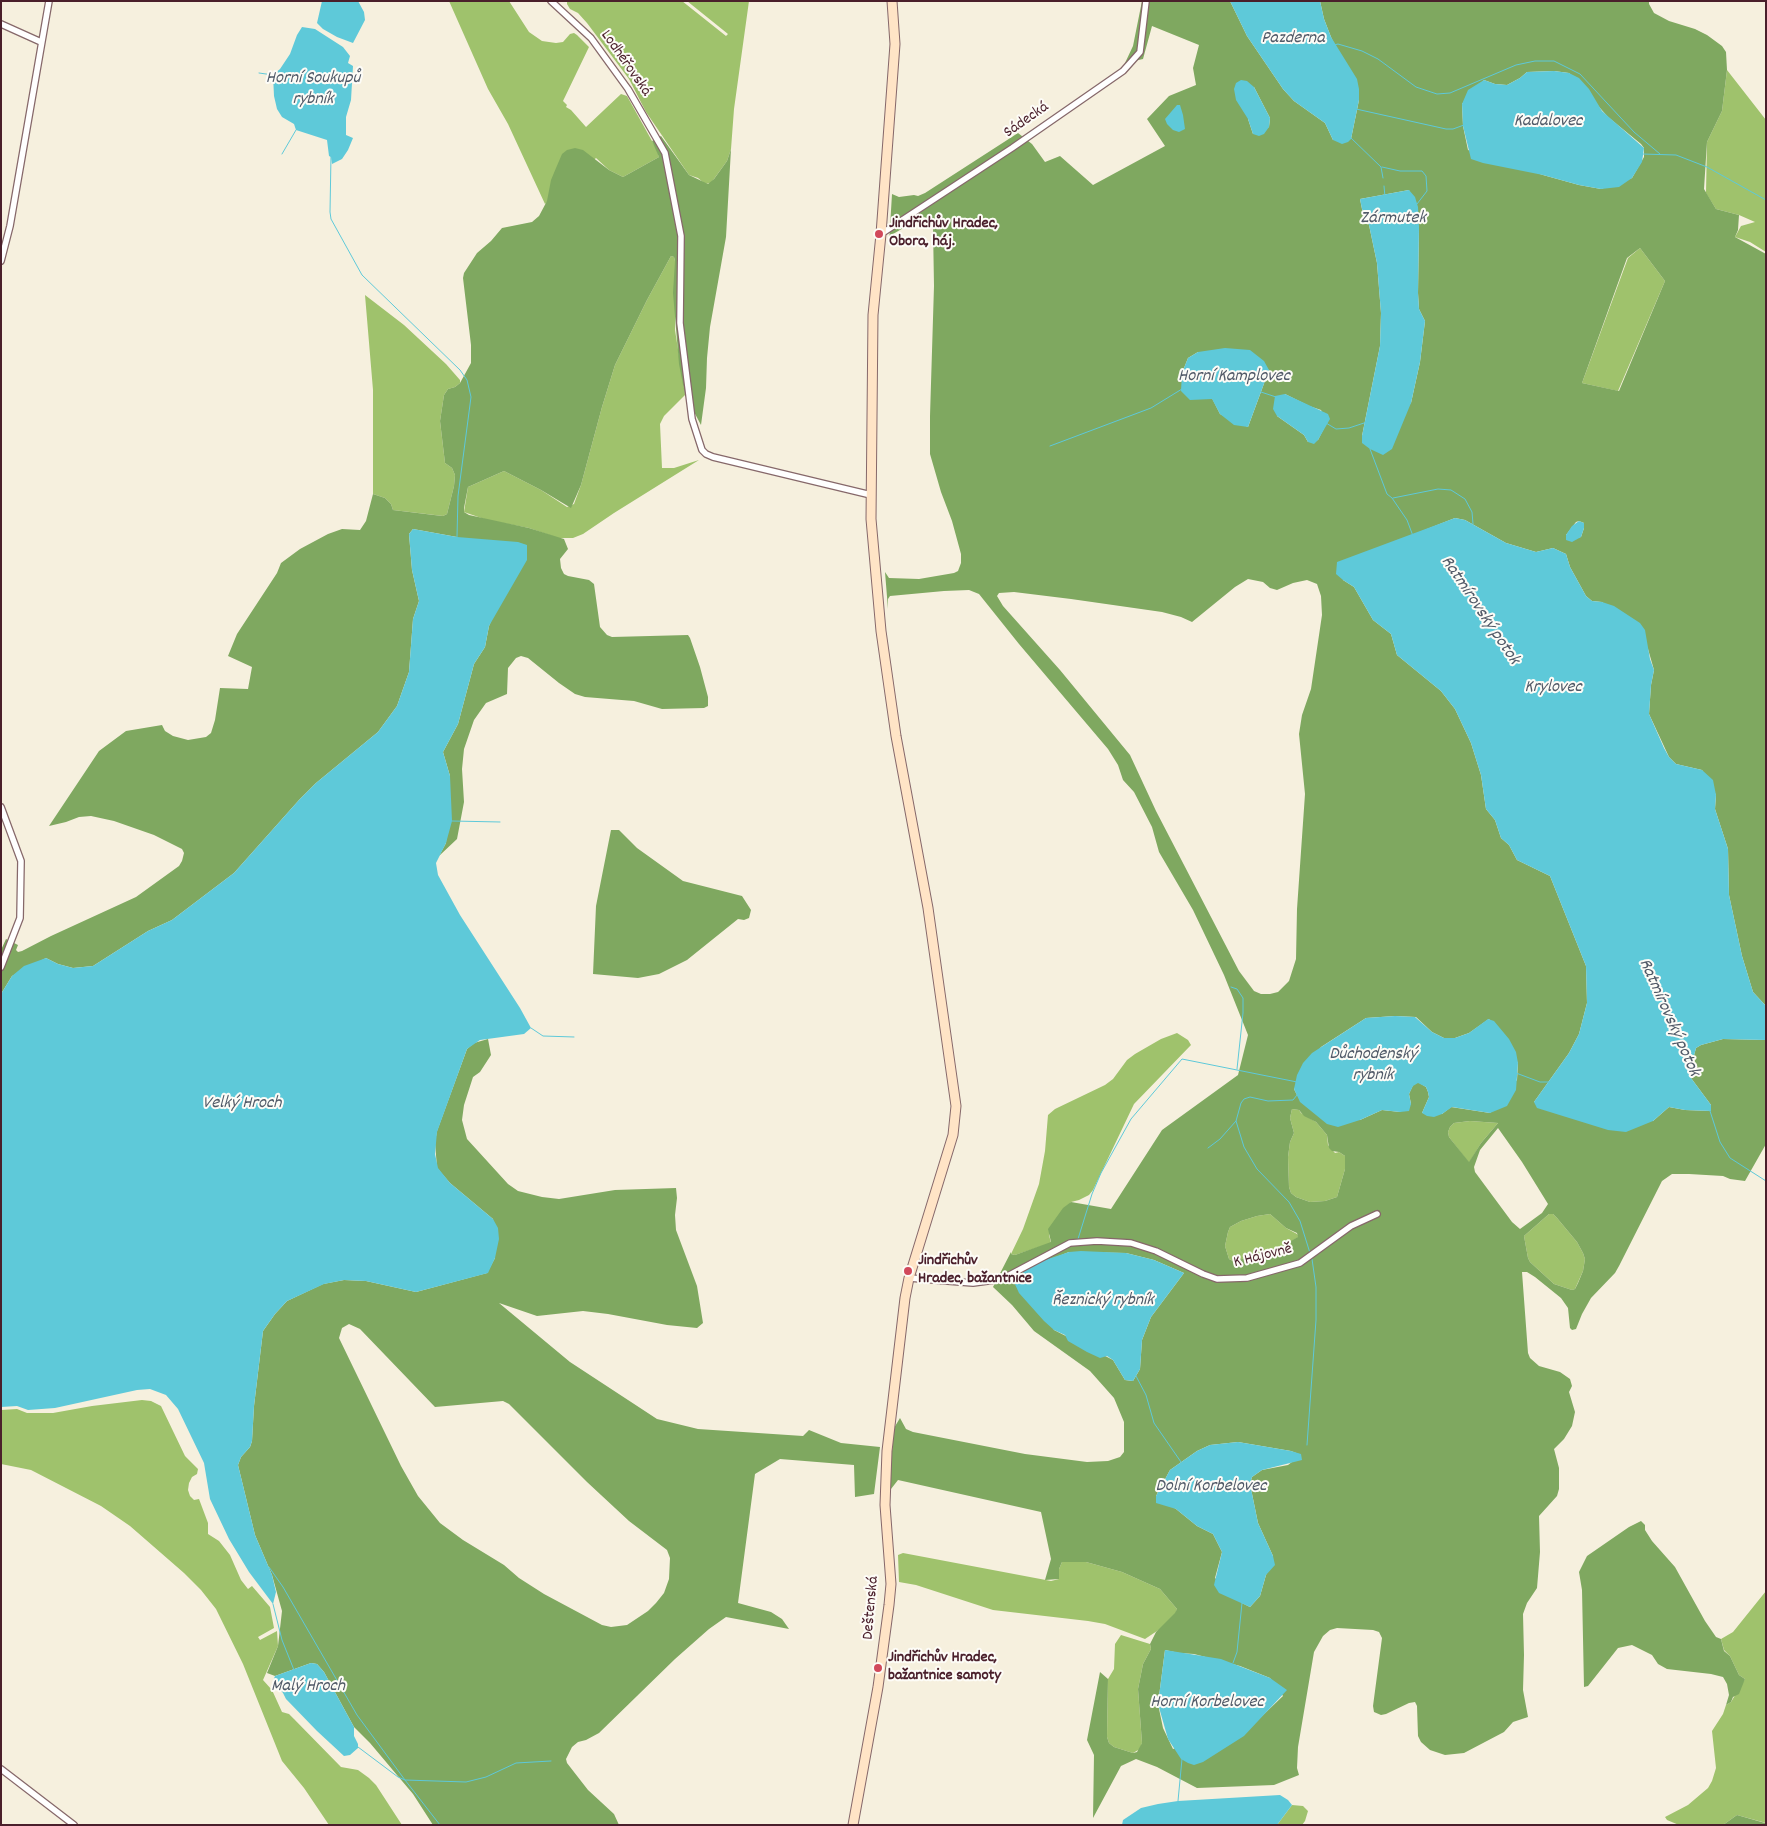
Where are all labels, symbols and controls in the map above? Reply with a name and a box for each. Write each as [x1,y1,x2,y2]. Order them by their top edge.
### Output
street label: Lodhéřovská [595,27,655,101]
water label: Pazderna [1261,29,1325,51]
water label: Horní Soukupů rybník [266,69,360,112]
street label: Sádecká [1001,99,1053,143]
water label: Kadalovec [1514,112,1582,134]
water label: Zármutek [1360,209,1426,231]
place label: Jindřichův Hradec, Obora, háj. [889,215,998,253]
marker: Jindřichův Hradec, Obora, háj. [873,228,885,240]
water label: Horní Kamplovec [1178,367,1290,389]
water label: Ratmírovský potok [1435,553,1523,669]
water label: Krylovec [1524,678,1582,700]
water label: Ratmírovský potok [1632,956,1704,1080]
water label: Důchodenský rybník [1329,1045,1417,1088]
water label: Velký Hroch [202,1094,282,1116]
street label: K Hájovně [1232,1240,1294,1274]
place label: Jindřichův Hradec, bažantnice [918,1252,1032,1290]
marker: Jindřichův Hradec, bažantnice [902,1265,914,1277]
water label: Řeznický rybník [1052,1291,1154,1313]
water label: Dolní Korbelovec [1155,1477,1267,1499]
street label: Deštenská [860,1575,884,1641]
place label: Jindřichův Hradec, bažantnice samoty [888,1649,1001,1687]
marker: Jindřichův Hradec, bažantnice samoty [872,1662,884,1674]
water label: Malý Hroch [271,1677,345,1699]
water label: Horní Korbelovec [1150,1693,1264,1715]

